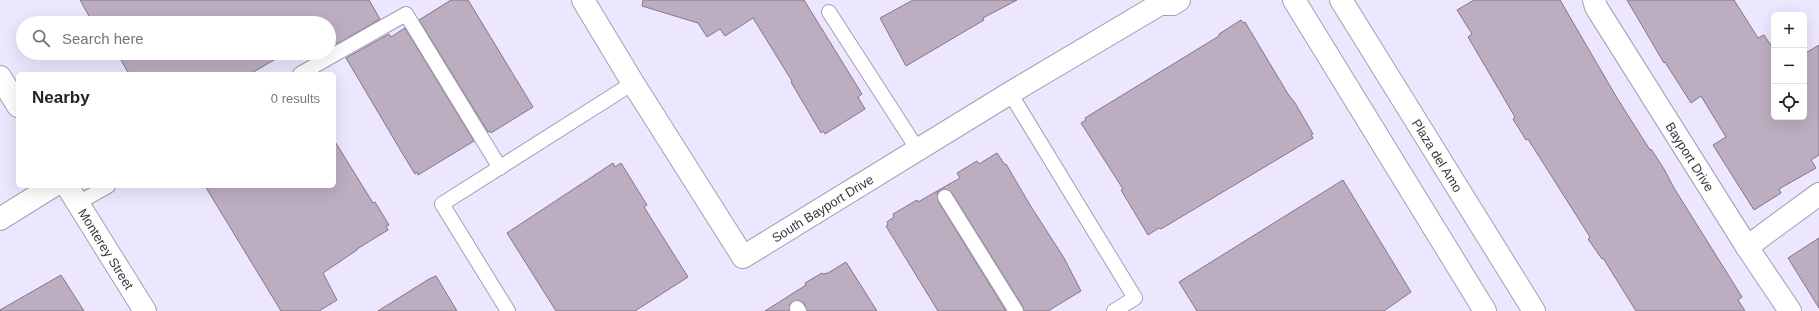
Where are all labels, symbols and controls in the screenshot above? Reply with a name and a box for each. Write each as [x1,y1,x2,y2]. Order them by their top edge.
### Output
map controls [1771,12,1807,120]
button: + [1771,12,1807,48]
search box [16,16,336,60]
icon: search [30,27,52,49]
text: Search here [62,30,144,47]
button: − [1771,48,1807,84]
button: locate [1771,84,1807,120]
text: Nearby [32,88,90,107]
text: 0 results [271,91,320,106]
street label: Plaza del Amo [1409,116,1465,195]
street label: Bayport Drive [1662,119,1717,194]
street label: South Bayport Drive [769,172,876,245]
street label: Monterey Street [75,206,137,293]

